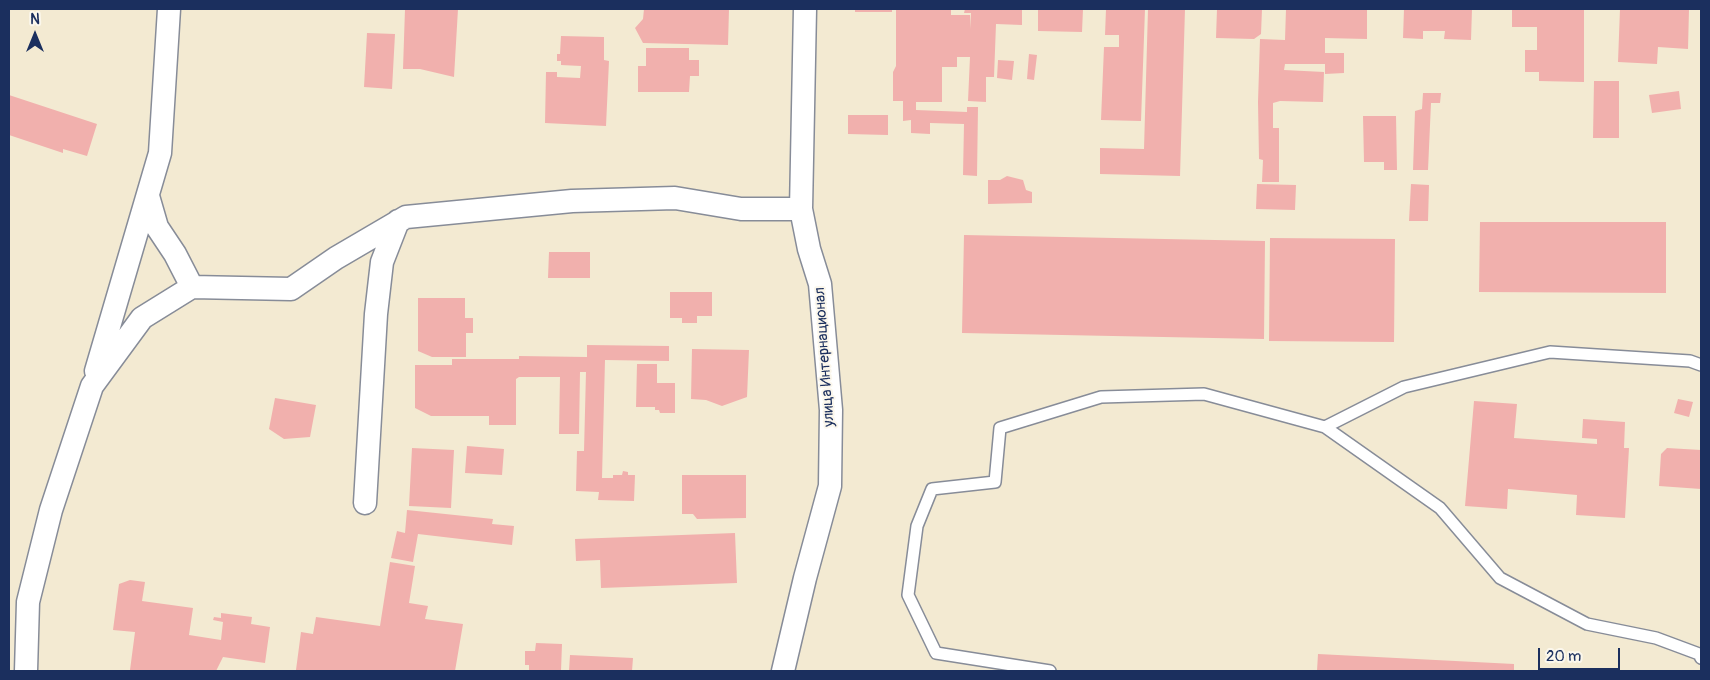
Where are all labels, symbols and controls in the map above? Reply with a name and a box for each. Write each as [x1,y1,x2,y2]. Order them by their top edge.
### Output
north arrow [10,10,60,60]
text: N [30,11,40,28]
street label: улица Интернационал [811,287,839,427]
scale bar [1540,638,1622,670]
text: 20 m [1546,647,1581,666]

